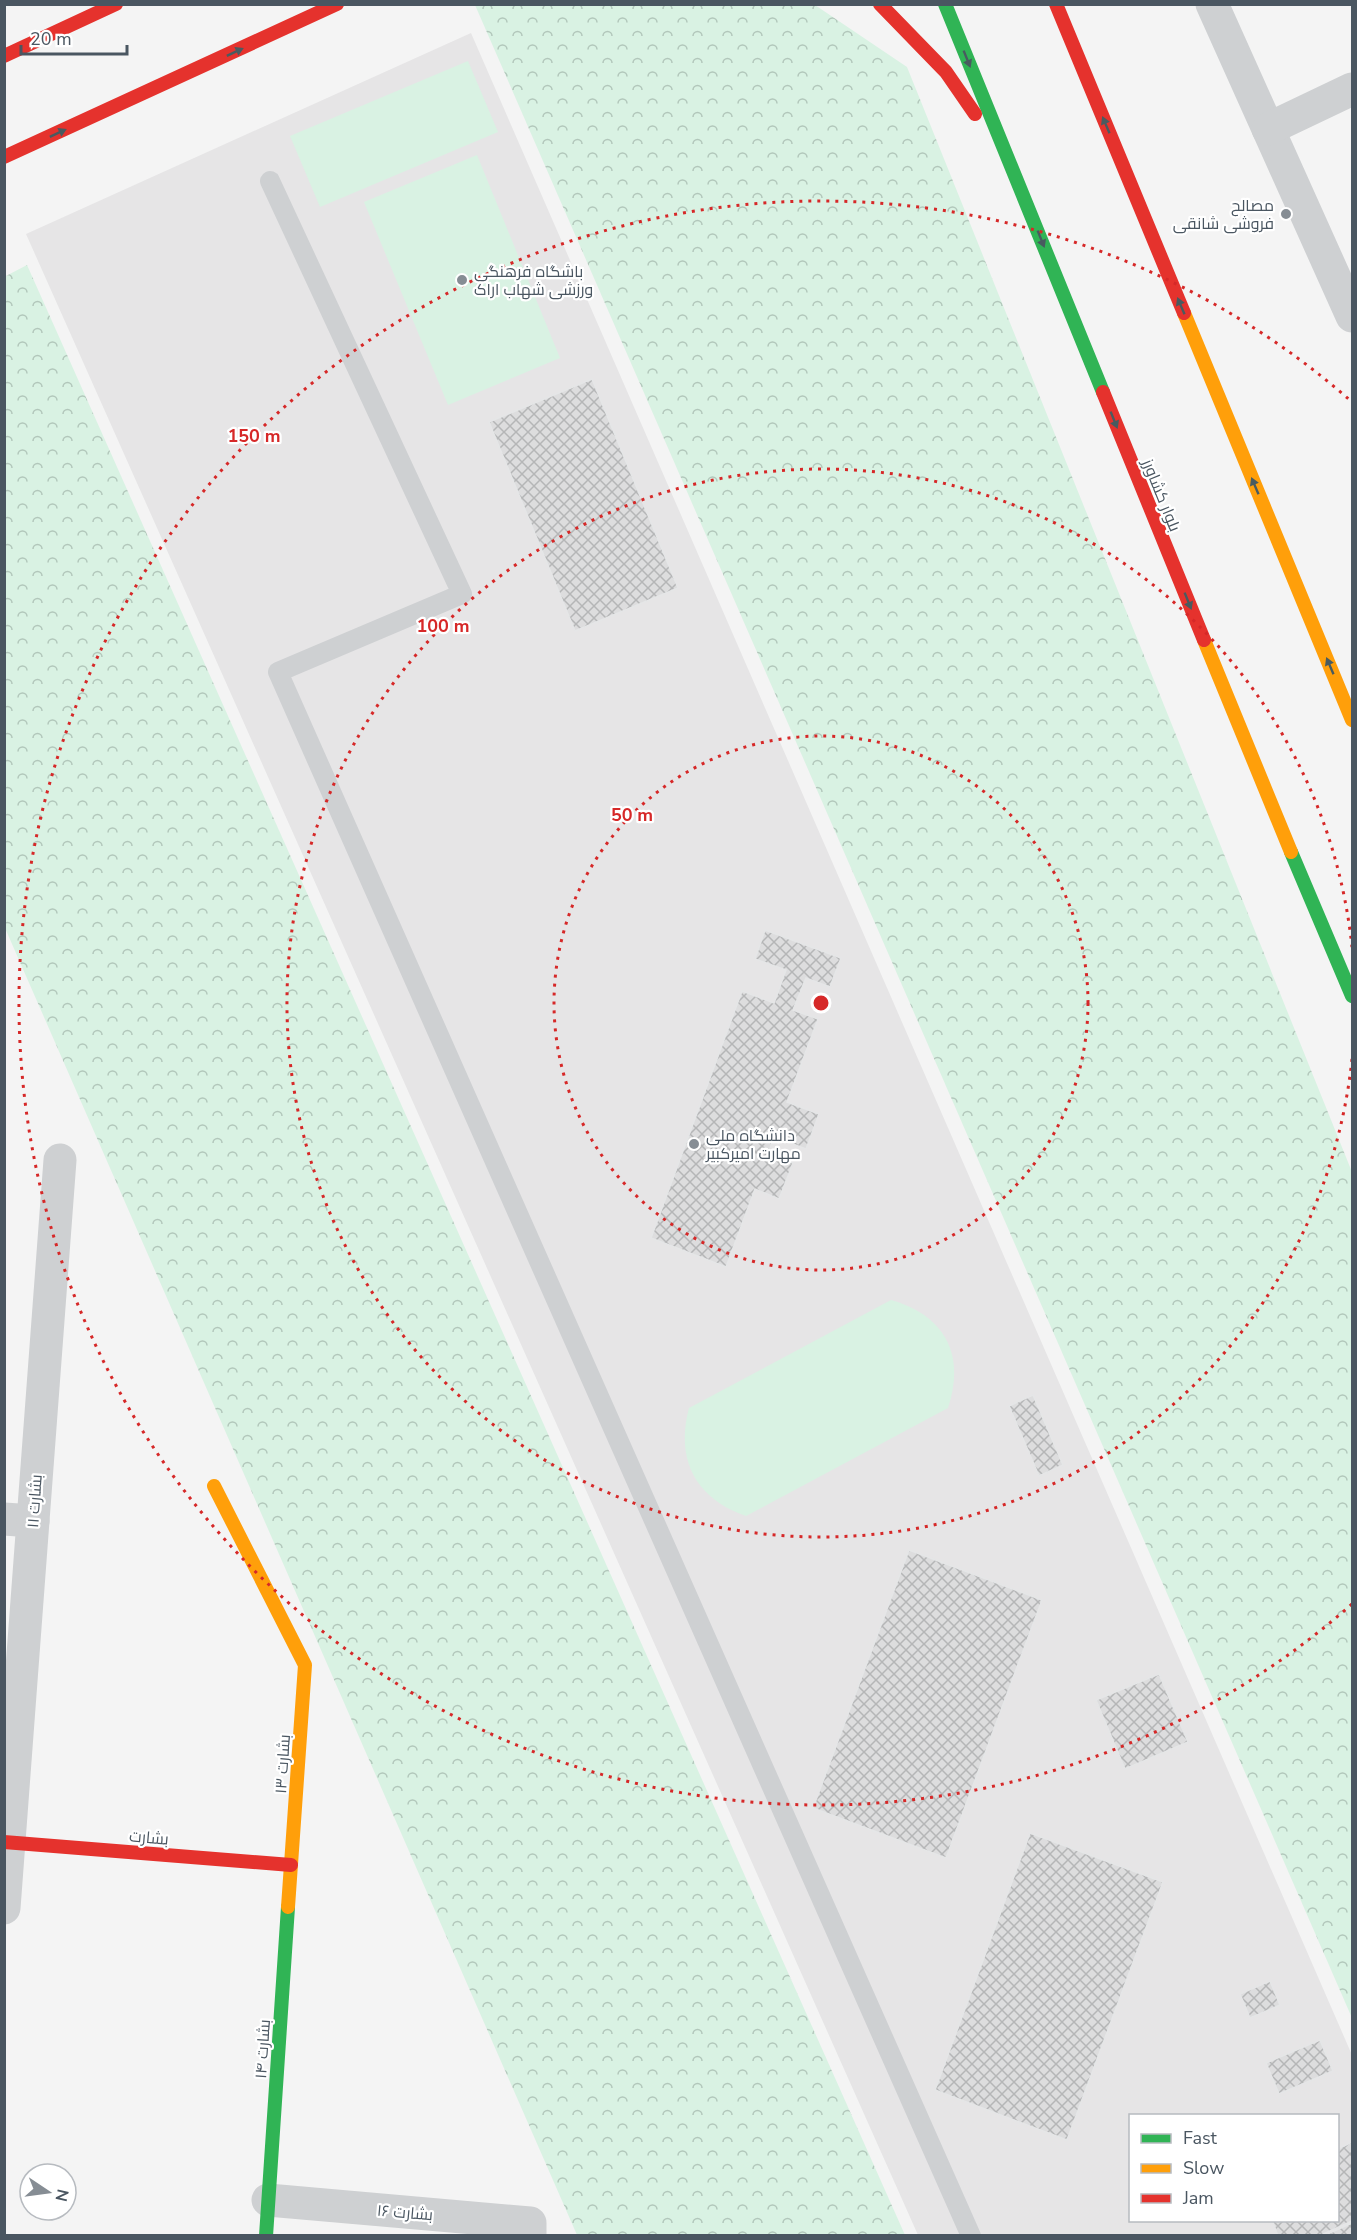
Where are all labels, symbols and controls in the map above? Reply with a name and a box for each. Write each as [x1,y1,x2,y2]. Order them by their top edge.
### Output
scale bar [21,18,128,56]
text: 20 m [30,27,72,51]
one-way arrow [226,47,243,56]
one-way arrow [962,50,972,68]
one-way arrow [1101,116,1111,134]
one-way arrow [49,128,67,138]
place label: مصالح فروشی شانقی [1173,195,1274,235]
marker: مصالح فروشی شانقی [1279,207,1293,221]
one-way arrow [1036,231,1046,249]
place label: باشگاه فرهنگی ورزشی شهاب اراک [474,261,593,301]
marker: باشگاه فرهنگی ورزشی شهاب اراک [455,273,469,287]
one-way arrow [1176,296,1186,314]
one-way arrow [1110,411,1119,429]
text: 150 m [227,424,281,448]
street label: بلوار کشاورز [1136,455,1186,535]
one-way arrow [1250,476,1260,494]
one-way arrow [1183,592,1193,610]
text: 100 m [416,614,470,638]
one-way arrow [1325,657,1334,675]
text: 50 m [611,803,653,827]
centre of rings [811,993,831,1013]
place label: دانشگاه ملی مهارت امیرکبیر [705,1125,801,1165]
marker: دانشگاه ملی مهارت امیرکبیر [687,1137,701,1151]
street label: بشارت ۱۱ [22,1474,48,1529]
street label: بشارت ۱۳ [270,1734,296,1795]
street label: بشارت [128,1825,170,1851]
street label: بشارت ۱۴ [250,2019,276,2079]
legend [1129,2114,1339,2222]
text: Fast [1183,2126,1218,2150]
text: Slow [1183,2156,1224,2180]
north arrow [18,2162,78,2222]
text: Jam [1182,2186,1214,2210]
text: N [50,2187,74,2203]
street label: بشارت ۱۶ [376,2200,434,2226]

